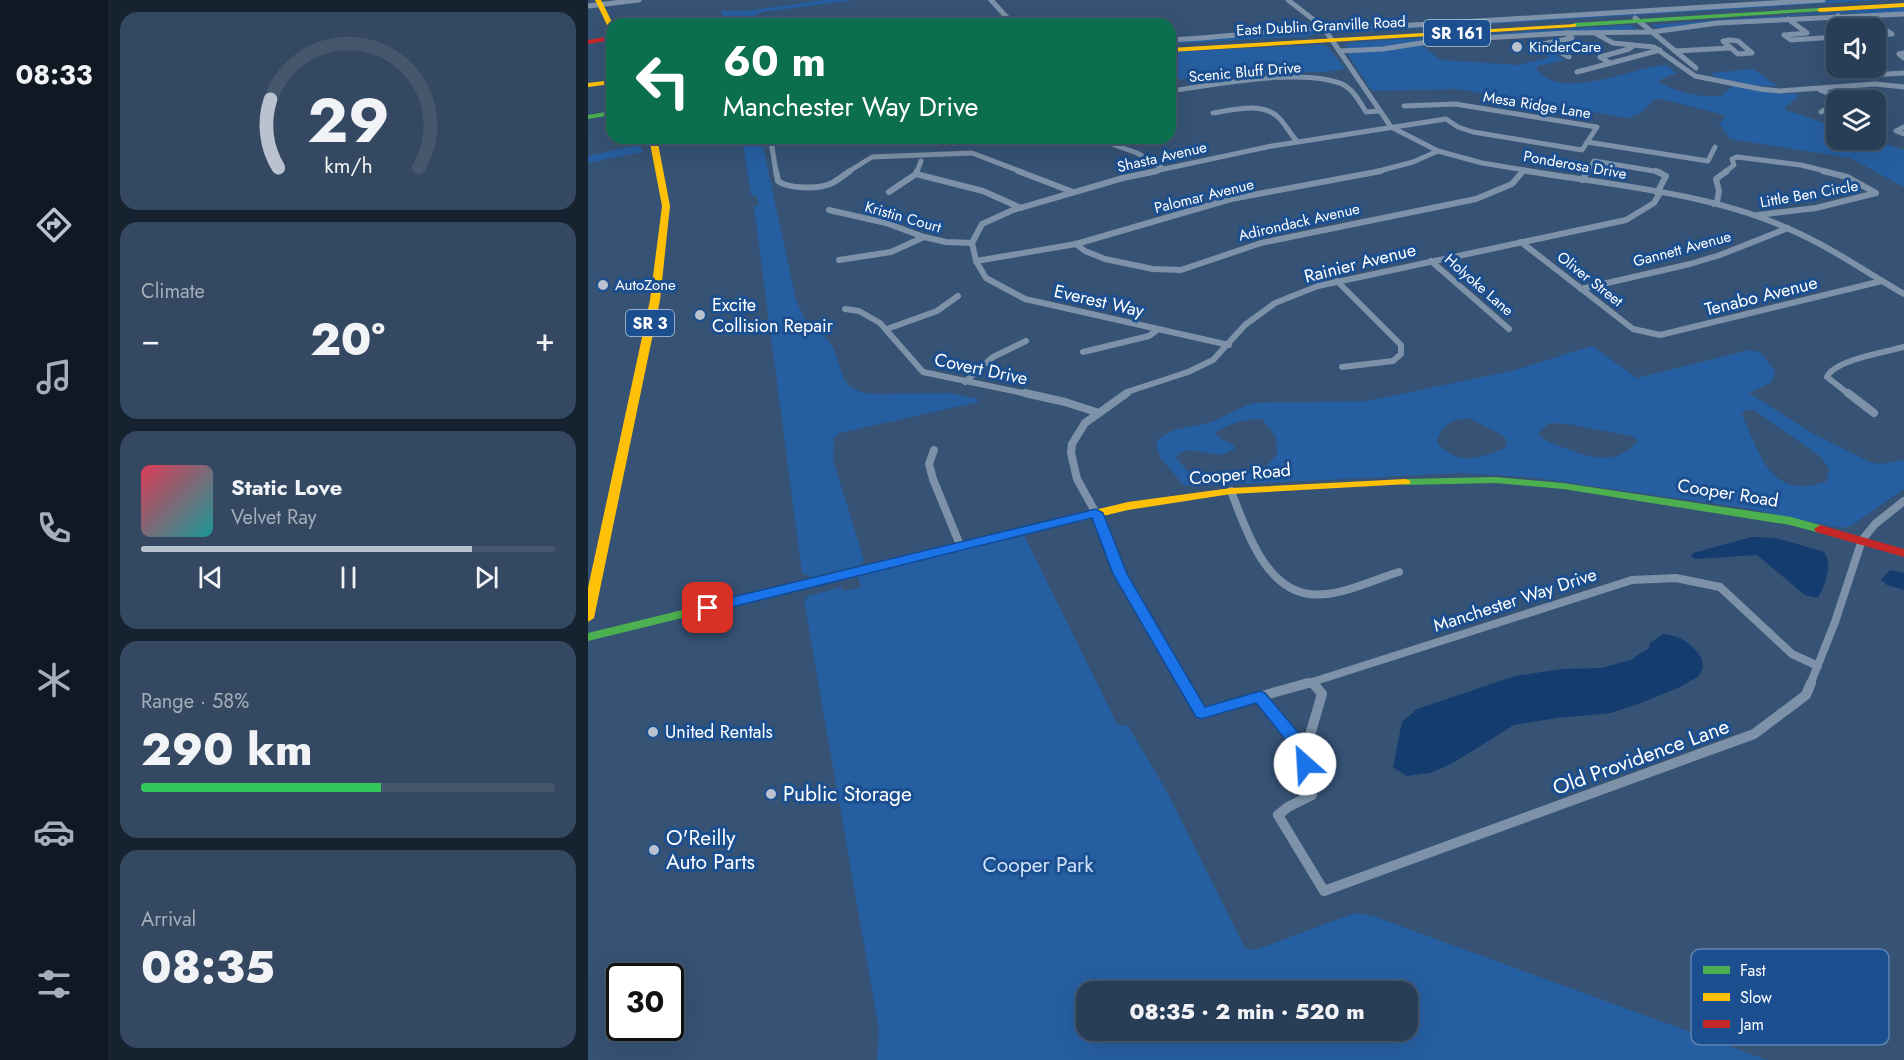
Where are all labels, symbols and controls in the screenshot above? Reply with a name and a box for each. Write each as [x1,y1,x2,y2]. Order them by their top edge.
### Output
street label: East Dublin Granville Road [1236,11,1406,41]
map controls [1826,18,1886,150]
button: sound [1826,18,1886,78]
road number: SR 161 [1424,20,1490,46]
text: 60 m [723,31,826,92]
place label: KinderCare [1529,36,1601,58]
marker: KinderCare [1510,40,1524,54]
icon: left [624,42,702,120]
text: 08:33 [15,55,93,94]
street label: Scenic Bluff Drive [1188,56,1302,88]
text: 29 [307,75,389,165]
street label: Mesa Ridge Lane [1482,86,1593,124]
text: Manchester Way Drive [723,87,979,126]
button: layers [1826,90,1886,150]
street label: Shasta Avenue [1115,136,1209,178]
street label: Ponderosa Drive [1522,145,1629,185]
text: km/h [324,150,372,181]
street label: Palomar Avenue [1152,173,1256,219]
street label: Little Ben Circle [1758,174,1860,213]
street label: Kristin Court [862,196,944,239]
street label: Adirondack Avenue [1236,197,1362,247]
icon: directions [33,204,75,246]
street label: Gannett Avenue [1630,225,1734,273]
street label: Rainier Avenue [1301,237,1419,289]
street label: Oliver Street [1552,246,1628,312]
street label: Holyoke Lane [1440,249,1519,321]
street label: Tenabo Avenue [1702,269,1820,323]
place label: AutoZone [615,274,676,296]
text: Climate [141,277,205,306]
marker: AutoZone [596,278,610,292]
street label: Everest Way [1052,278,1147,324]
place label: Excite Collision Repair [712,292,834,339]
text: 20° [310,307,385,372]
marker: Excite Collision Repair [693,308,707,322]
road number: SR 3 [626,310,674,336]
text: − [141,316,160,363]
text: + [535,316,555,363]
street label: Covert Drive [932,346,1030,392]
icon: music [33,356,75,398]
street label: Cooper Road [1188,457,1292,491]
text: Static Love [231,471,342,503]
street label: Cooper Road [1676,472,1780,514]
text: Velvet Ray [231,503,317,532]
icon: phone [33,507,75,549]
icon: previous [194,561,227,594]
icon: pause [332,561,365,594]
icon: next [470,561,503,594]
street label: Manchester Way Drive [1430,561,1600,639]
pin [682,582,733,633]
icon: arrive [691,591,724,624]
icon: climate [33,659,75,701]
text: Range · 58% [141,687,249,716]
street label: Old Providence Lane [1549,711,1734,803]
text: 290 km [141,717,312,782]
place label: United Rentals [665,719,773,745]
marker: United Rentals [646,725,660,739]
position arrow [1273,732,1337,796]
place label: Public Storage [783,779,912,809]
marker: Public Storage [764,787,778,801]
icon: car [33,811,75,853]
place label: O'Reilly Auto Parts [666,823,755,877]
marker: O'Reilly Auto Parts [647,843,661,857]
park label: Cooper Park [982,850,1094,880]
text: Arrival [141,905,196,934]
text: 08:35 [141,935,275,1000]
legend [1691,949,1889,1045]
text: Fast [1740,959,1766,982]
icon: filters [33,963,75,1005]
speed limit sign: 30 [606,963,684,1041]
text: Slow [1740,986,1772,1009]
text: 08:35 · 2 min · 520 m [1130,995,1364,1027]
text: Jam [1738,1013,1764,1036]

